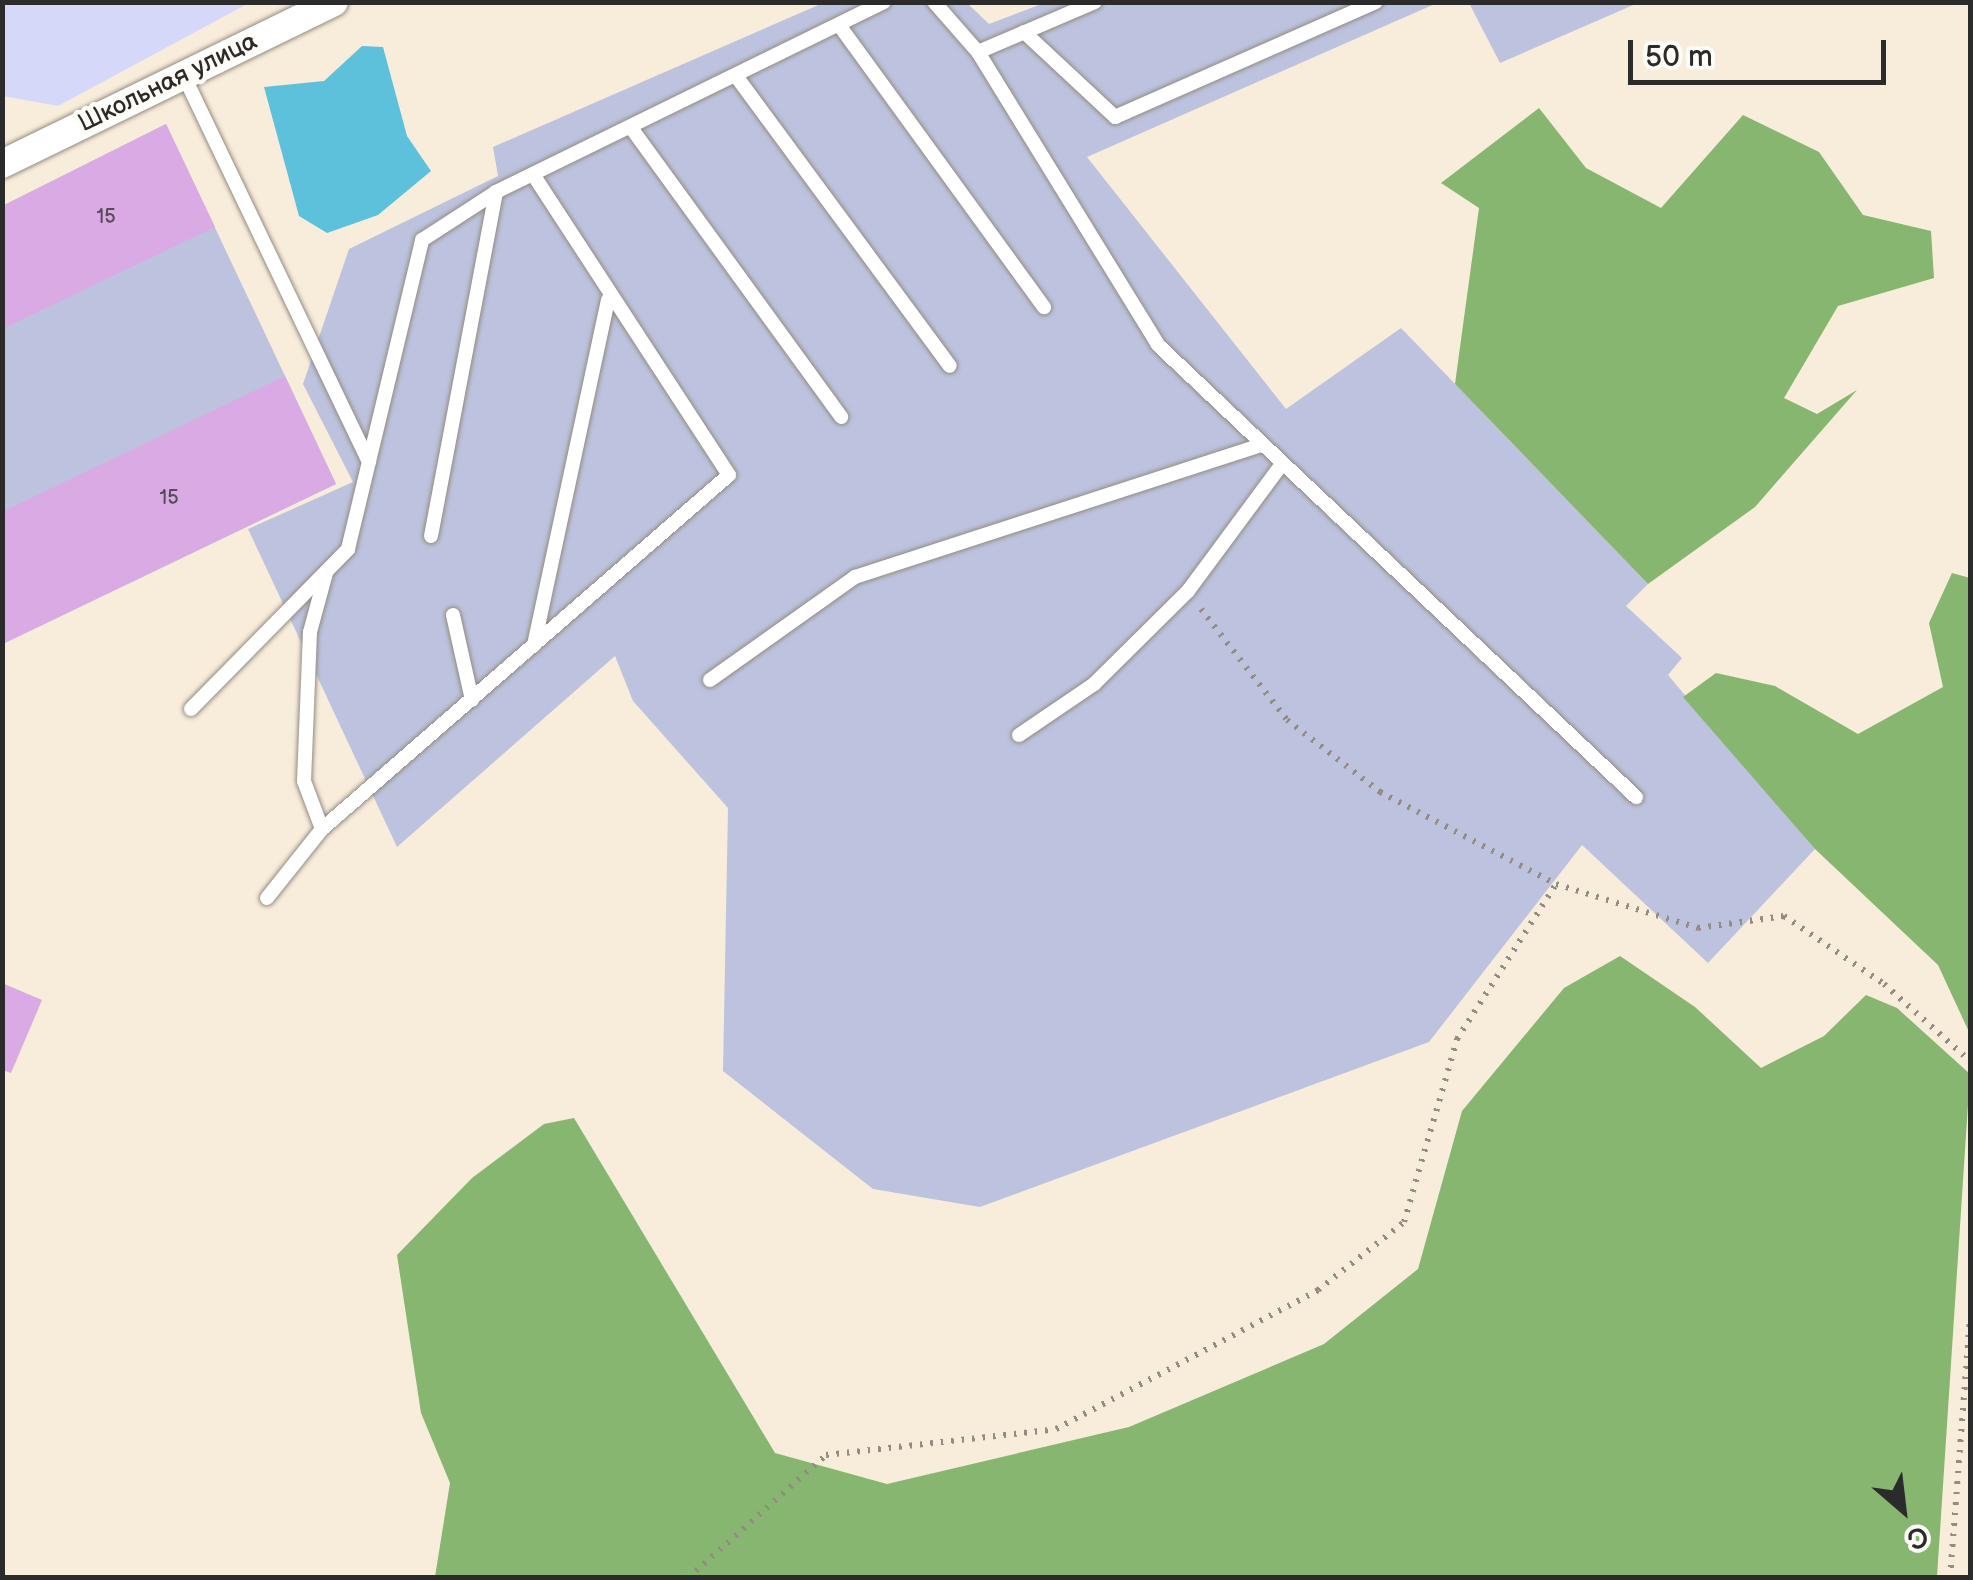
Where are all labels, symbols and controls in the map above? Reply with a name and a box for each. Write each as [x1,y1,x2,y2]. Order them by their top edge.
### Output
scale bar [1633,20,1890,82]
street label: Школьная улица [74,27,262,139]
text: 50 m [1645,39,1713,75]
house number: 15 [96,205,116,229]
house number: 15 [159,486,179,510]
north arrow [1853,1460,1953,1560]
text: С [1901,1518,1934,1556]

